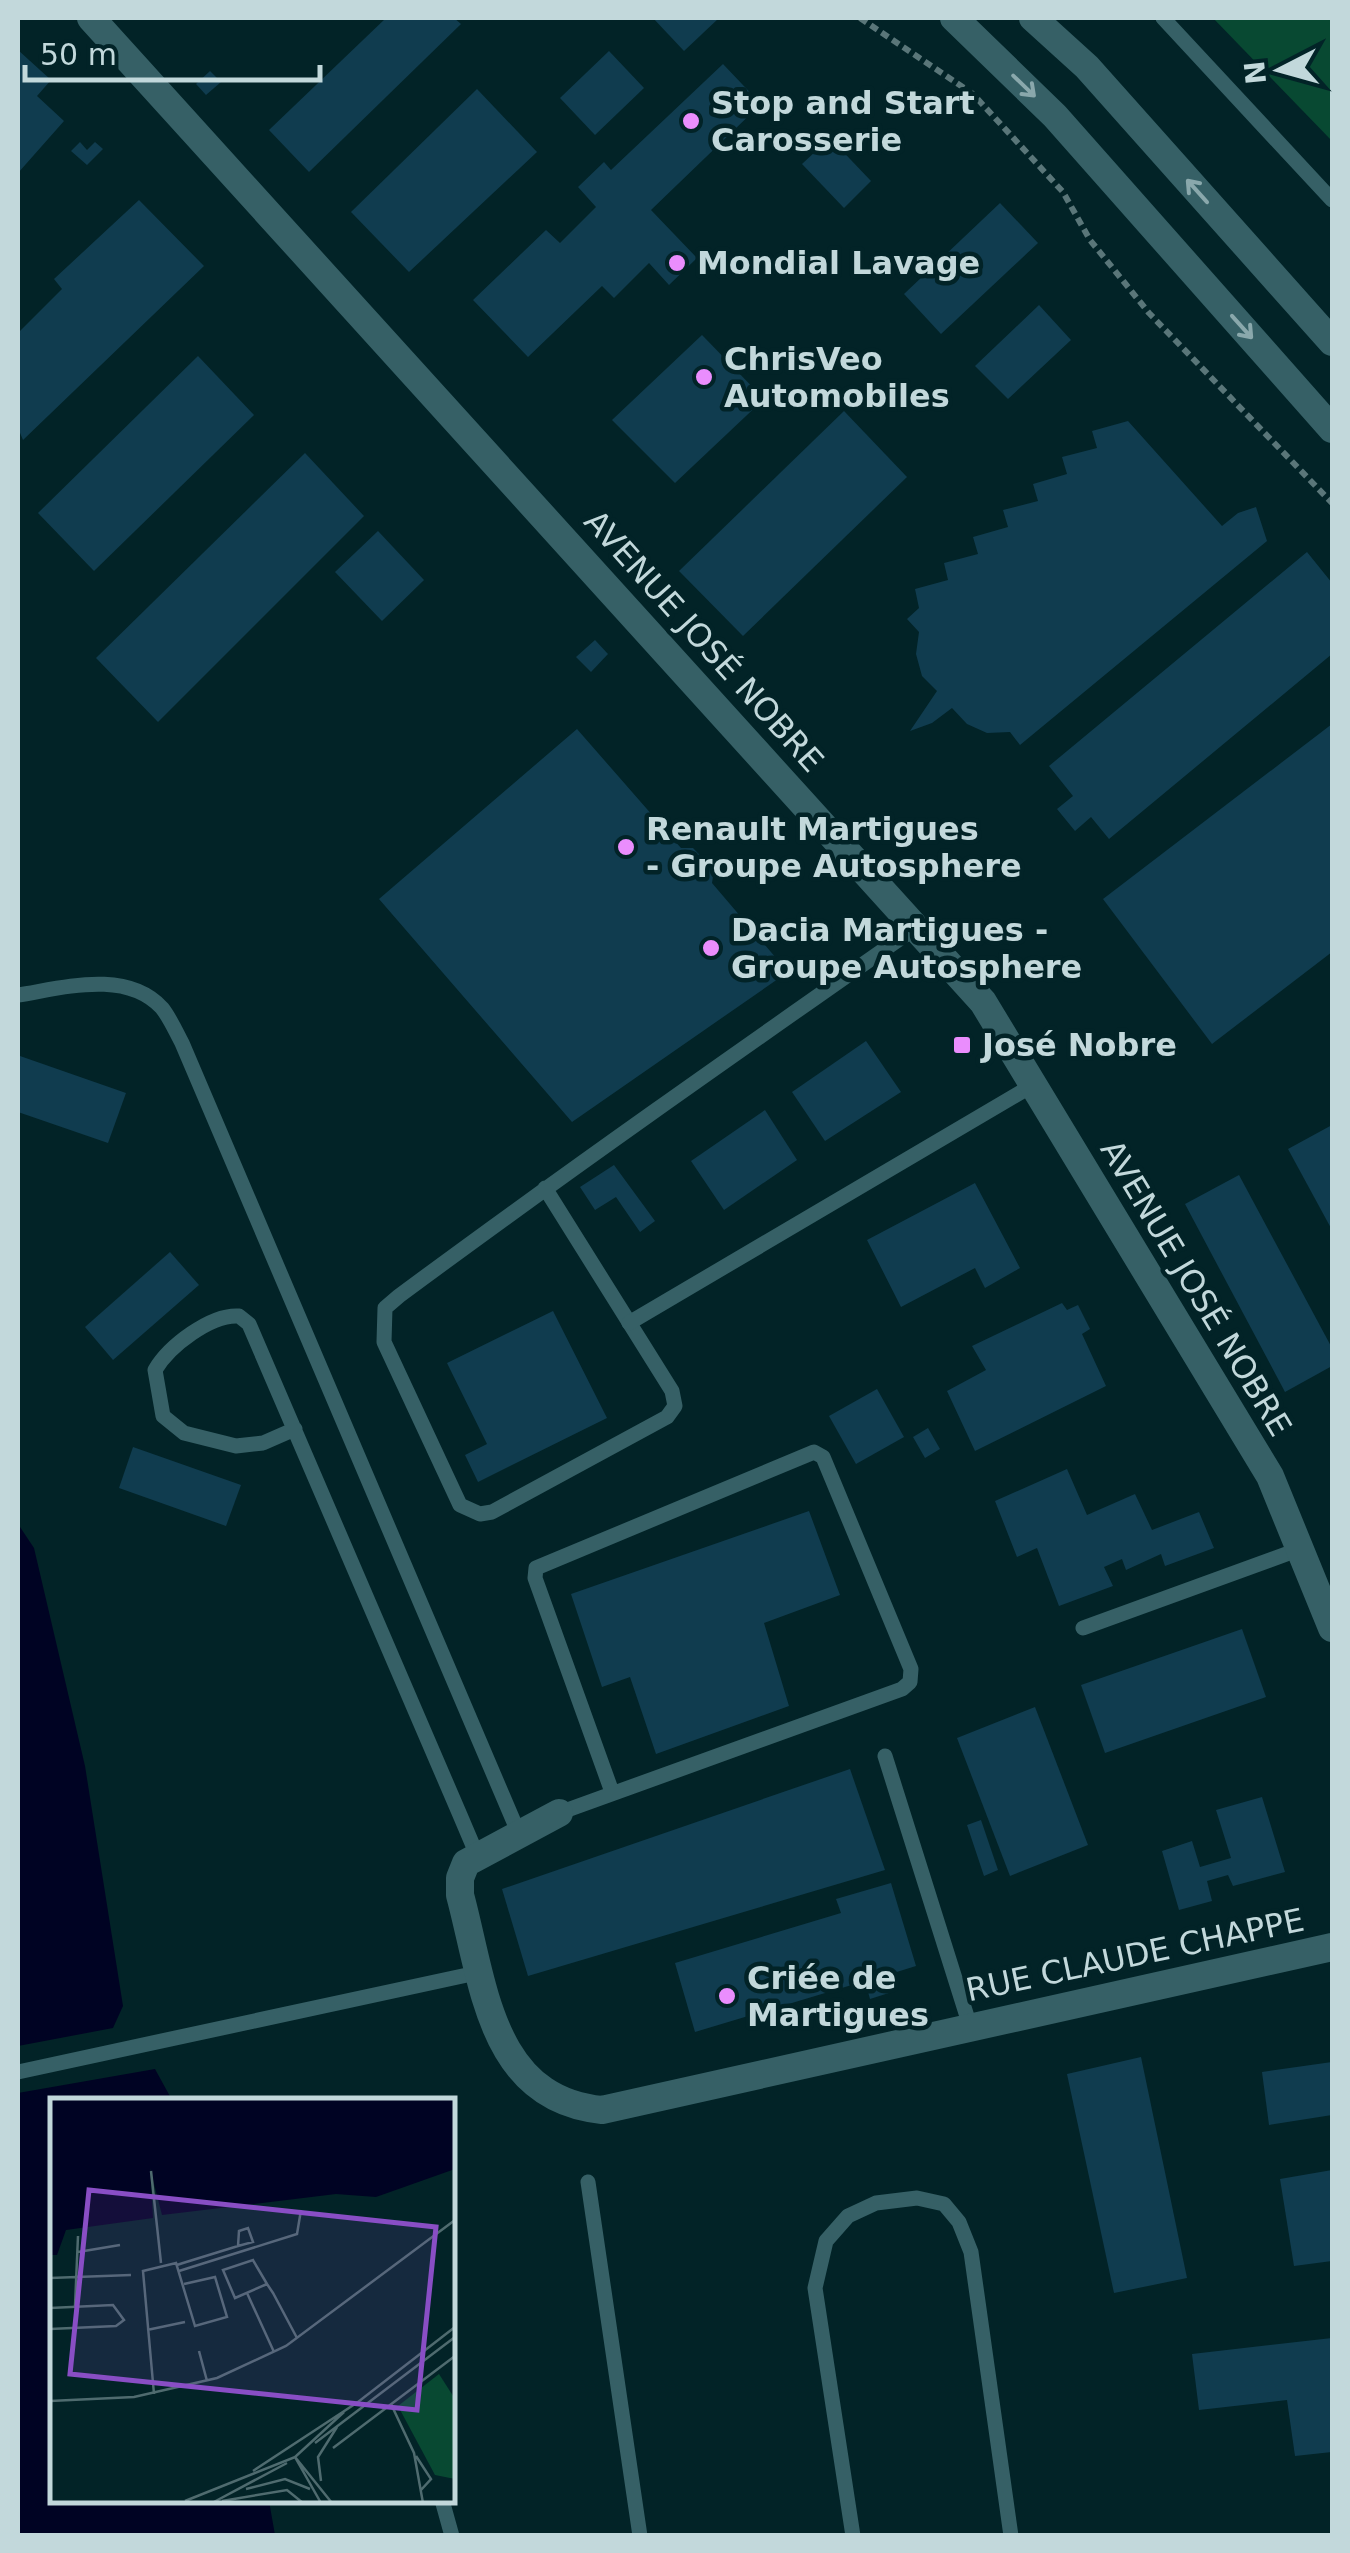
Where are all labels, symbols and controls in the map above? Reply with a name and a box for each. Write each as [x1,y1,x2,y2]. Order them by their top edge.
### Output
scale bar [25,20,320,82]
north arrow [1230,20,1330,120]
text: 50 m [40,37,117,72]
text: N [1238,59,1273,86]
one-way arrow [1011,73,1035,97]
place label: Stop and Start Carosserie [711,84,975,159]
marker: Stop and Start Carosserie [680,110,702,132]
one-way arrow [1186,179,1209,204]
place label: Mondial Lavage [697,244,980,282]
marker: Mondial Lavage [666,252,688,274]
one-way arrow [1230,313,1253,339]
place label: ChrisVeo Automobiles [724,340,950,415]
marker: ChrisVeo Automobiles [693,366,715,388]
street label: AVENUE JOSÉ NOBRE [577,502,831,780]
place label: Renault Martigues - Groupe Autosphere [646,810,1022,885]
marker: Renault Martigues - Groupe Autosphere [615,836,637,858]
place label: Dacia Martigues - Groupe Autosphere [731,911,1082,986]
marker: Dacia Martigues - Groupe Autosphere [700,937,722,959]
place label: José Nobre [980,1026,1177,1064]
marker: José Nobre [951,1034,973,1056]
street label: AVENUE JOSÉ NOBRE [1093,1133,1299,1443]
street label: RUE CLAUDE CHAPPE [963,1901,1307,2009]
place label: Criée de Martigues [747,1959,929,2034]
marker: Criée de Martigues [716,1985,738,2007]
inset map [50,2098,455,2503]

